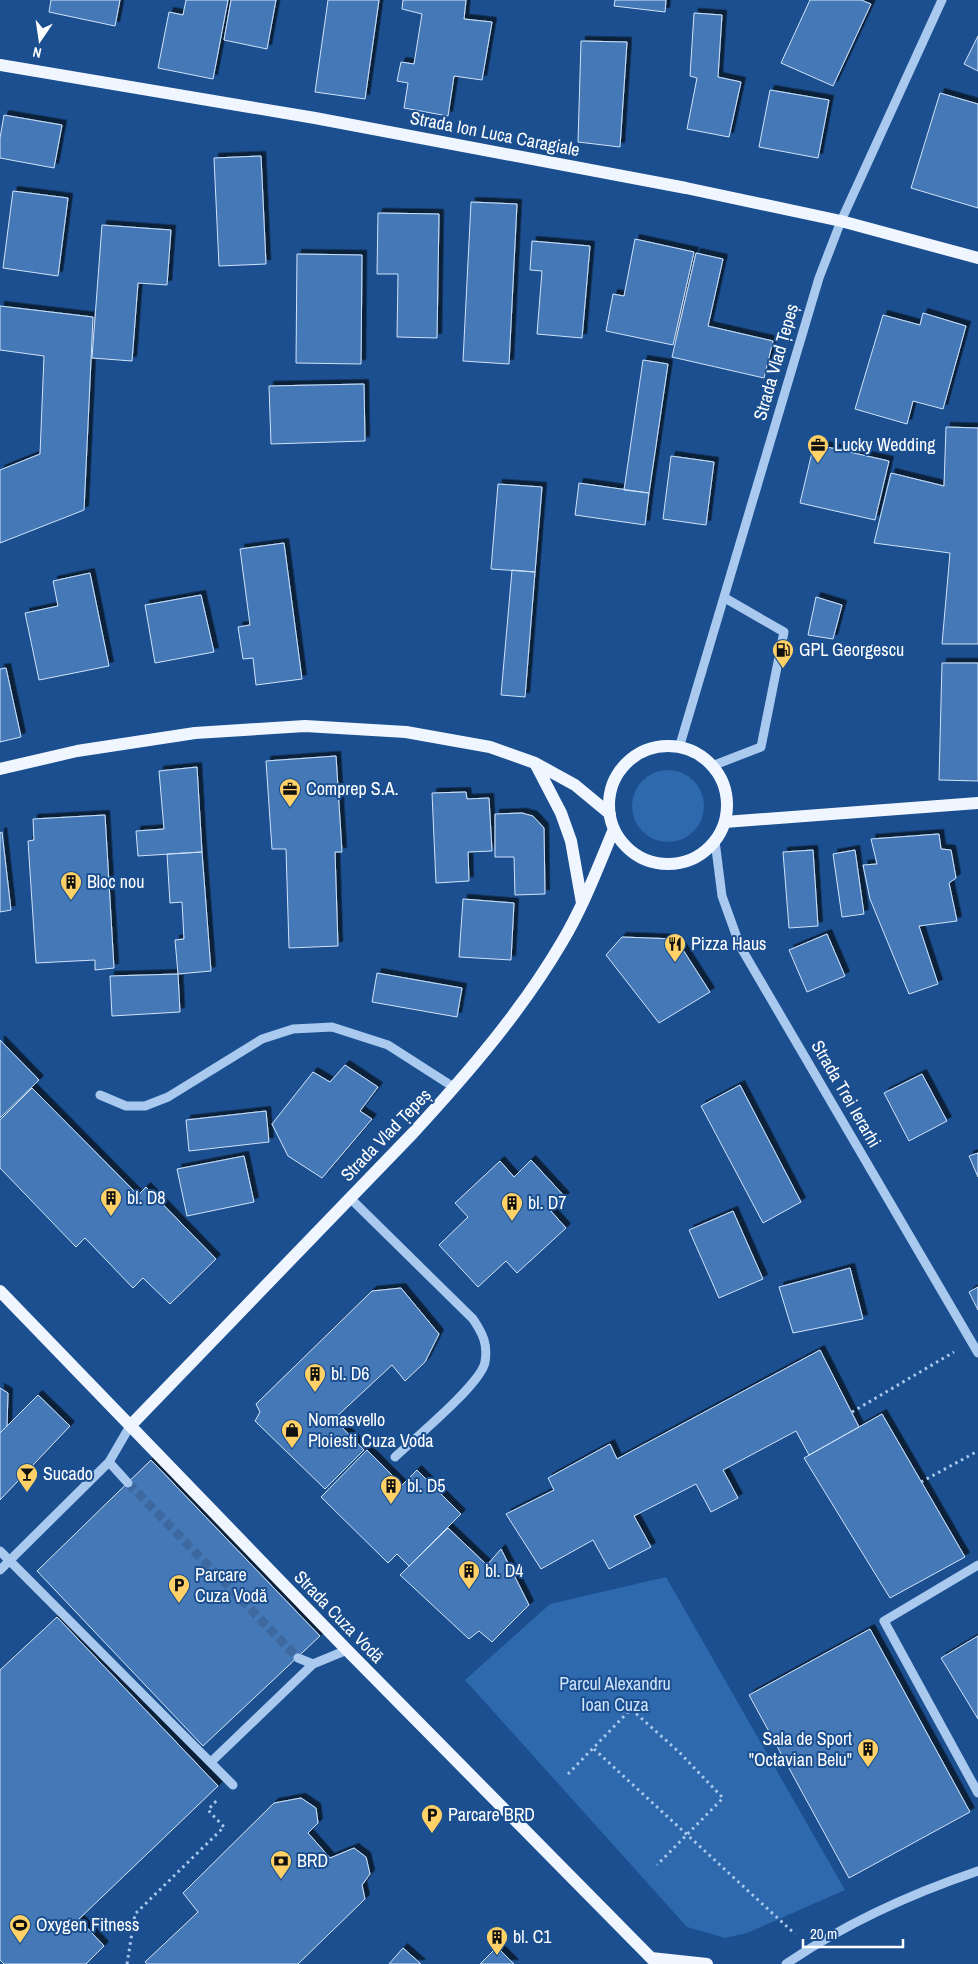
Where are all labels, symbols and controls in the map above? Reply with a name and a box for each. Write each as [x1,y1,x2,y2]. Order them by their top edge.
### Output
north arrow [15,15,65,65]
text: N [31,43,43,62]
street label: Strada Ion Luca Caragiale [408,105,582,162]
street label: Strada Vlad Țepeș [747,301,804,423]
place label: Lucky Wedding [834,432,936,457]
office icon: Lucky Wedding [806,433,830,464]
place label: GPL Georgescu [799,637,904,662]
fuel station icon: GPL Georgescu [771,638,795,669]
place label: Comprep S.A. [306,776,399,801]
office icon: Comprep S.A. [278,777,302,808]
place label: Bloc nou [87,869,144,894]
building icon: Bloc nou [59,870,83,901]
place label: Pizza Haus [691,931,766,956]
restaurant icon: Pizza Haus [663,932,687,963]
street label: Strada Trei Ierarhi [806,1036,887,1152]
street label: Strada Vlad Țepeș [335,1083,436,1187]
place label: bl. D8 [127,1185,166,1210]
building icon: bl. D8 [99,1186,123,1217]
place label: bl. D7 [528,1190,567,1215]
building icon: bl. D7 [500,1191,524,1222]
place label: bl. D6 [331,1361,370,1386]
building icon: bl. D6 [303,1362,327,1393]
place label: Nomasvello Ploiesti Cuza Voda [308,1407,434,1453]
shop icon: Nomasvello Ploiesti Cuza Voda [280,1418,304,1449]
place label: Sucado [43,1461,93,1486]
bar icon: Sucado [15,1462,39,1493]
place label: bl. D5 [407,1473,446,1498]
building icon: bl. D5 [379,1474,403,1505]
place label: bl. D4 [485,1558,524,1583]
building icon: bl. D4 [457,1559,481,1590]
place label: Parcare Cuza Vodă [195,1562,267,1608]
street label: Strada Cuza Vodă [289,1565,390,1668]
parking icon: Parcare Cuza Vodă [167,1573,191,1604]
park label: Parcul Alexandru Ioan Cuza [559,1671,671,1717]
place label: Sala de Sport "Octavian Belu" [749,1726,852,1772]
building icon: Sala de Sport "Octavian Belu" [856,1737,880,1768]
place label: Parcare BRD [448,1802,535,1827]
parking icon: Parcare BRD [420,1803,444,1834]
place label: BRD [297,1848,328,1873]
bank icon: BRD [269,1849,293,1880]
place label: Oxygen Fitness [36,1912,139,1937]
sports icon: Oxygen Fitness [8,1913,32,1944]
scale bar [803,1916,903,1948]
text: 20 m [810,1923,837,1944]
place label: bl. C1 [513,1924,552,1949]
building icon: bl. C1 [485,1925,509,1956]

